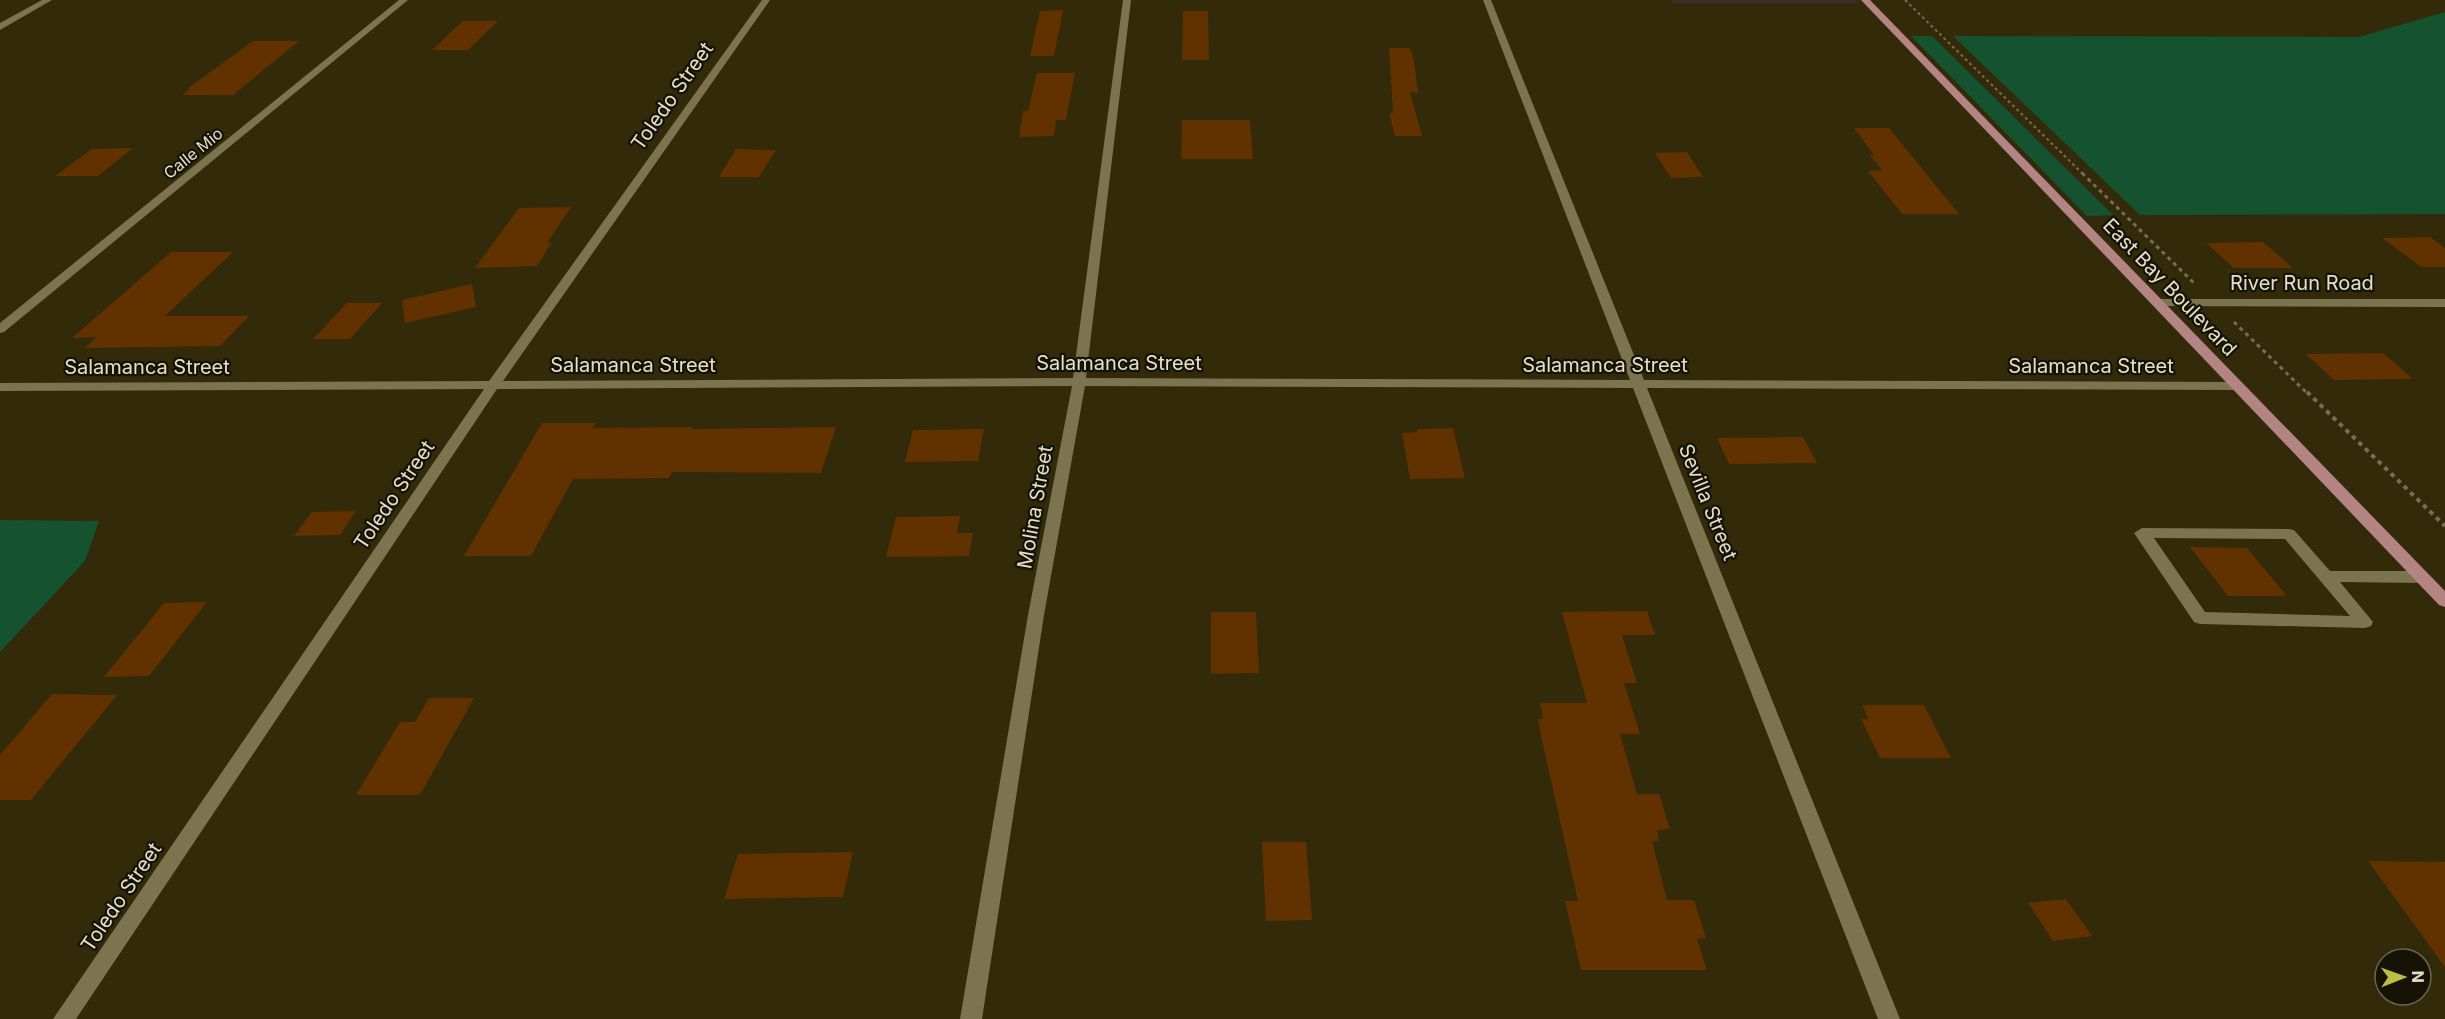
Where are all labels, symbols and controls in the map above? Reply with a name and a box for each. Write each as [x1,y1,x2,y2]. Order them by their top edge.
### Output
street label: Toledo Street [626,37,718,155]
street label: Calle Mio [159,123,227,183]
street label: East Bay Boulevard [2098,213,2242,361]
street label: River Run Road [2230,271,2374,295]
street label: Salamanca Street [1036,351,1202,375]
street label: Salamanca Street [550,353,716,377]
street label: Salamanca Street [1522,353,1688,377]
street label: Salamanca Street [2008,354,2174,378]
street label: Salamanca Street [64,355,230,379]
street label: Toledo Street [349,436,439,554]
street label: Sevilla Street [1674,440,1742,564]
street label: Molina Street [1012,443,1058,571]
street label: Toledo Street [76,838,166,956]
north arrow [2373,947,2433,1007]
text: N [2408,970,2428,983]

